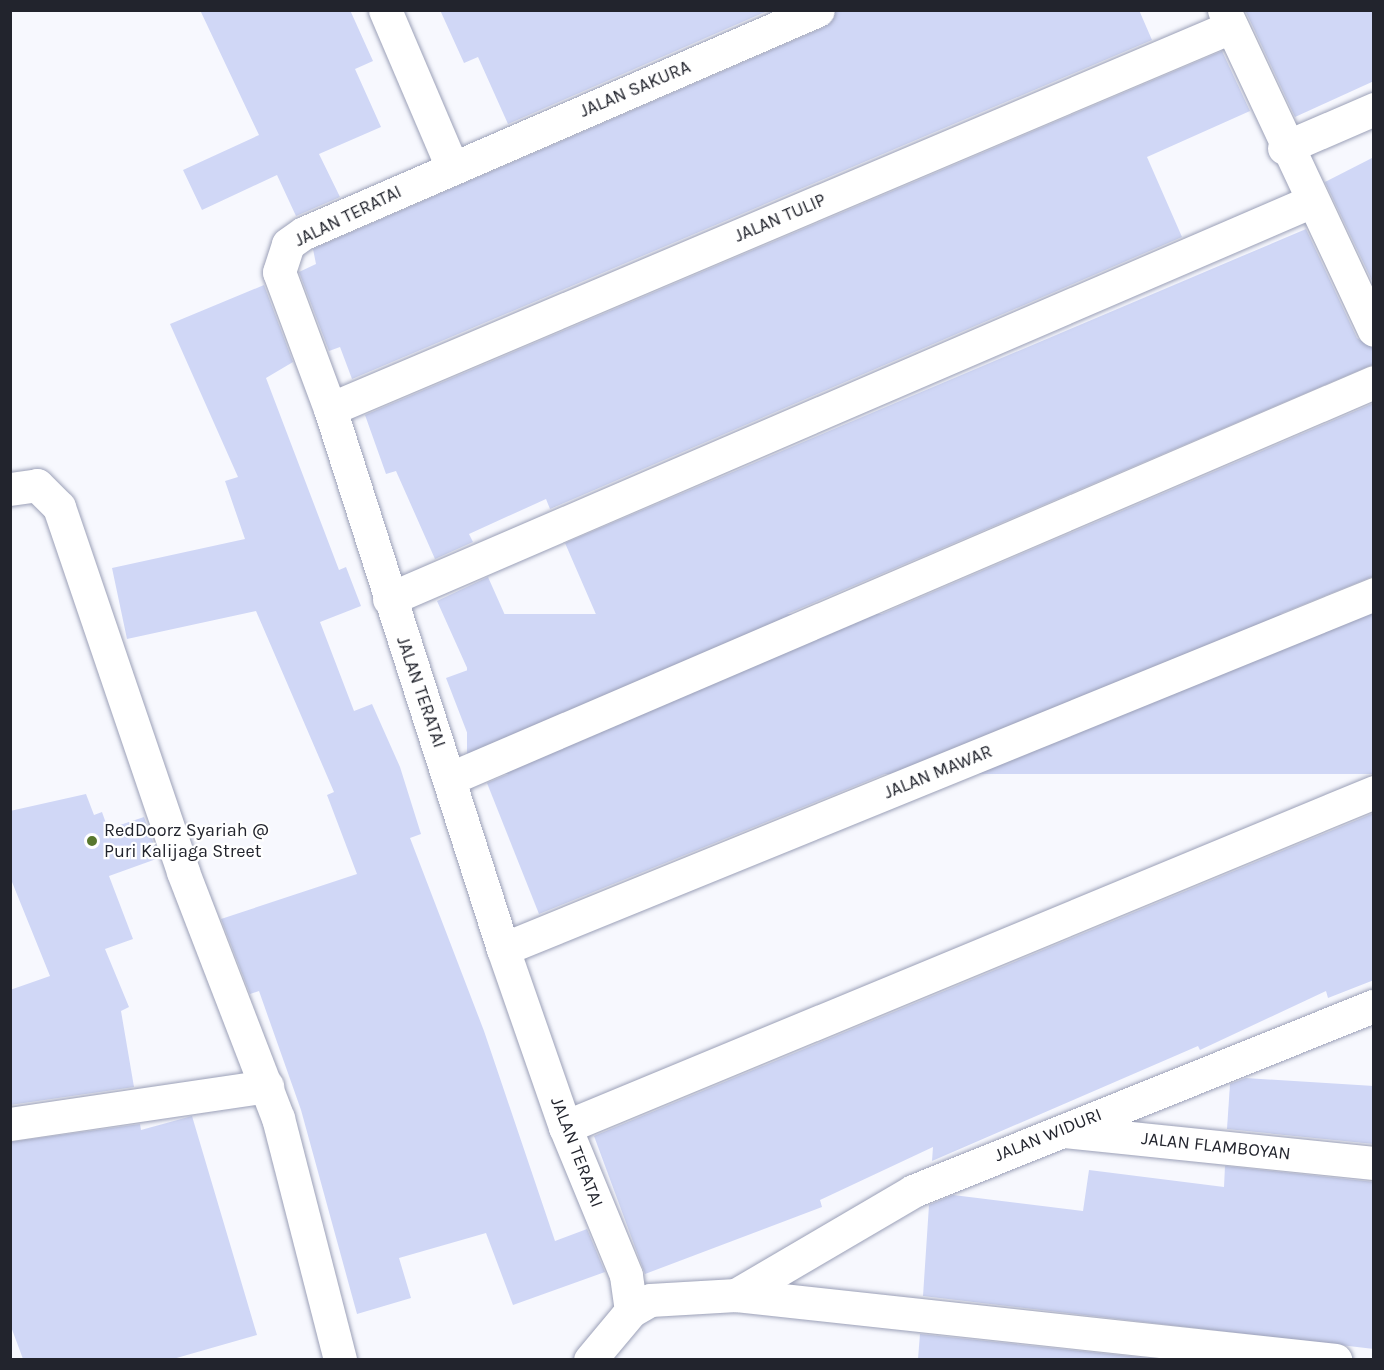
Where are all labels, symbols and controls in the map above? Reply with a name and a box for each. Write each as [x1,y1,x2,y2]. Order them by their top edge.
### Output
street label: JALAN SAKURA [576,56,694,122]
street label: JALAN TERATAI [291,181,405,251]
street label: JALAN TULIP [731,189,829,247]
street label: JALAN TERATAI [392,633,450,751]
street label: JALAN MAWAR [881,740,995,804]
place label: RedDoorz Syariah @ Puri Kalijaga Street [104,820,269,862]
marker: RedDoorz Syariah @ Puri Kalijaga Street [85,834,99,848]
street label: JALAN TERATAI [546,1094,608,1210]
street label: JALAN WIDURI [991,1104,1105,1166]
street label: JALAN FLAMBOYAN [1140,1127,1292,1165]

